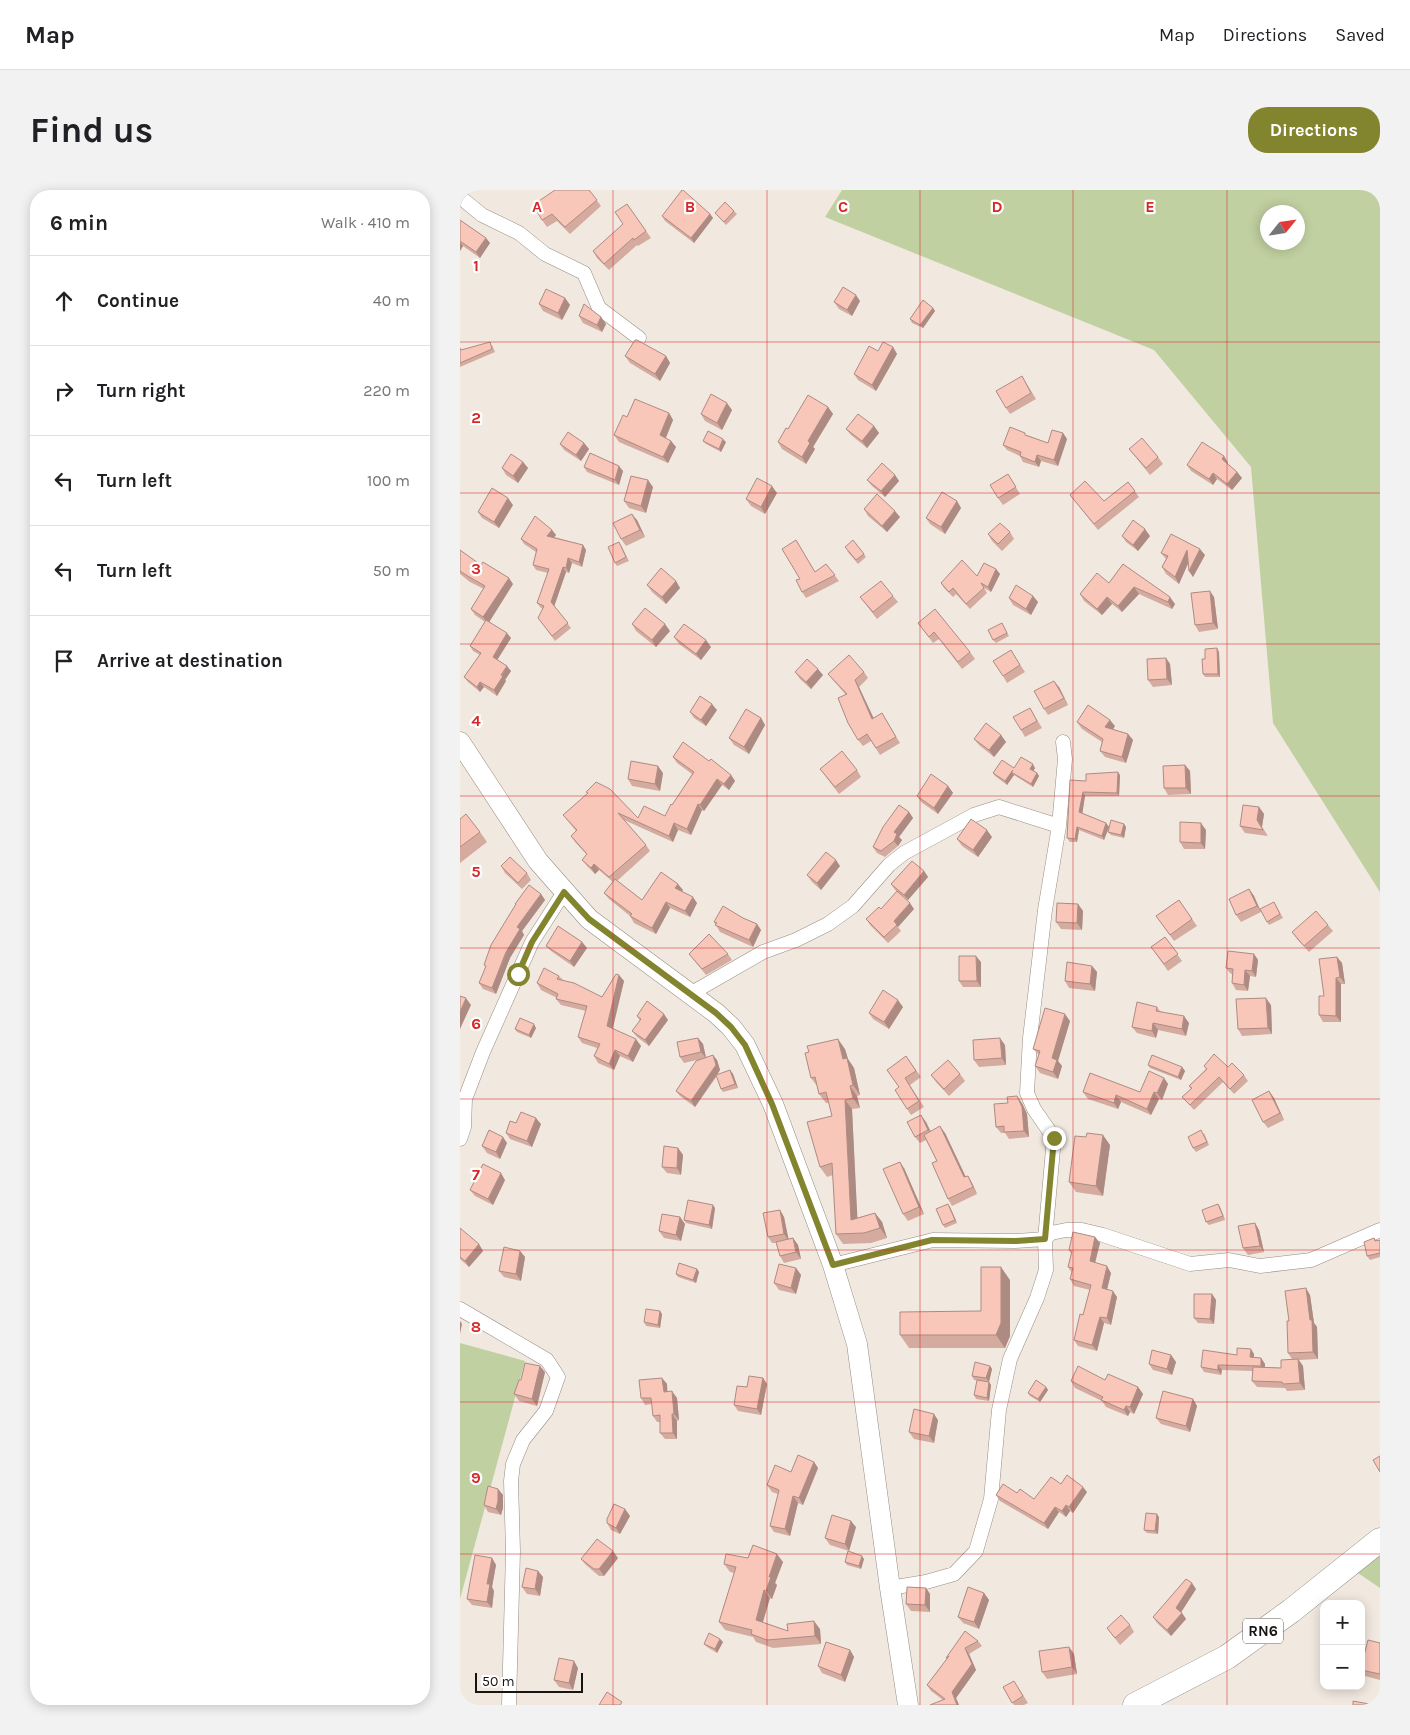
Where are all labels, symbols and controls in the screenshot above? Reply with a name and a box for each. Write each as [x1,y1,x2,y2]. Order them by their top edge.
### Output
text: Map [25,21,75,49]
text: Map [1159,24,1195,46]
text: Directions [1223,24,1307,46]
text: Saved [1335,24,1385,46]
button: Directions [1248,107,1380,153]
text: Find us [30,110,153,151]
text: A [532,197,542,216]
text: B [685,197,695,216]
text: C [838,197,848,216]
text: D [992,197,1003,216]
text: E [1145,197,1155,216]
north arrow [1260,205,1305,250]
text: 6 min [50,211,108,235]
text: Walk · 410 m [321,213,410,232]
text: 1 [473,256,479,275]
icon: ahead [50,287,78,315]
text: Continue [97,290,179,312]
text: 40 m [373,291,410,310]
icon: right [50,377,78,405]
text: Turn right [97,380,186,402]
text: 220 m [363,381,410,400]
text: 2 [471,408,481,427]
icon: left [50,467,78,495]
text: Turn left [97,470,172,492]
text: 100 m [367,471,410,490]
icon: left [50,557,78,585]
text: 3 [471,559,481,578]
text: Turn left [97,560,172,582]
text: 50 m [373,561,410,580]
icon: arrive [50,647,78,675]
text: Arrive at destination [97,650,283,672]
text: 4 [471,711,481,730]
text: 5 [471,862,481,881]
route start [507,963,530,986]
text: 6 [471,1014,481,1033]
route end [1043,1127,1066,1150]
text: 7 [472,1165,480,1184]
text: 8 [471,1317,481,1336]
text: 9 [471,1468,481,1487]
map controls [1320,1600,1365,1690]
button: + [1320,1600,1365,1645]
road number: RN6 [1243,1618,1283,1644]
button: − [1320,1645,1365,1690]
scale bar [475,1670,582,1693]
text: 50 m [482,1673,515,1690]

